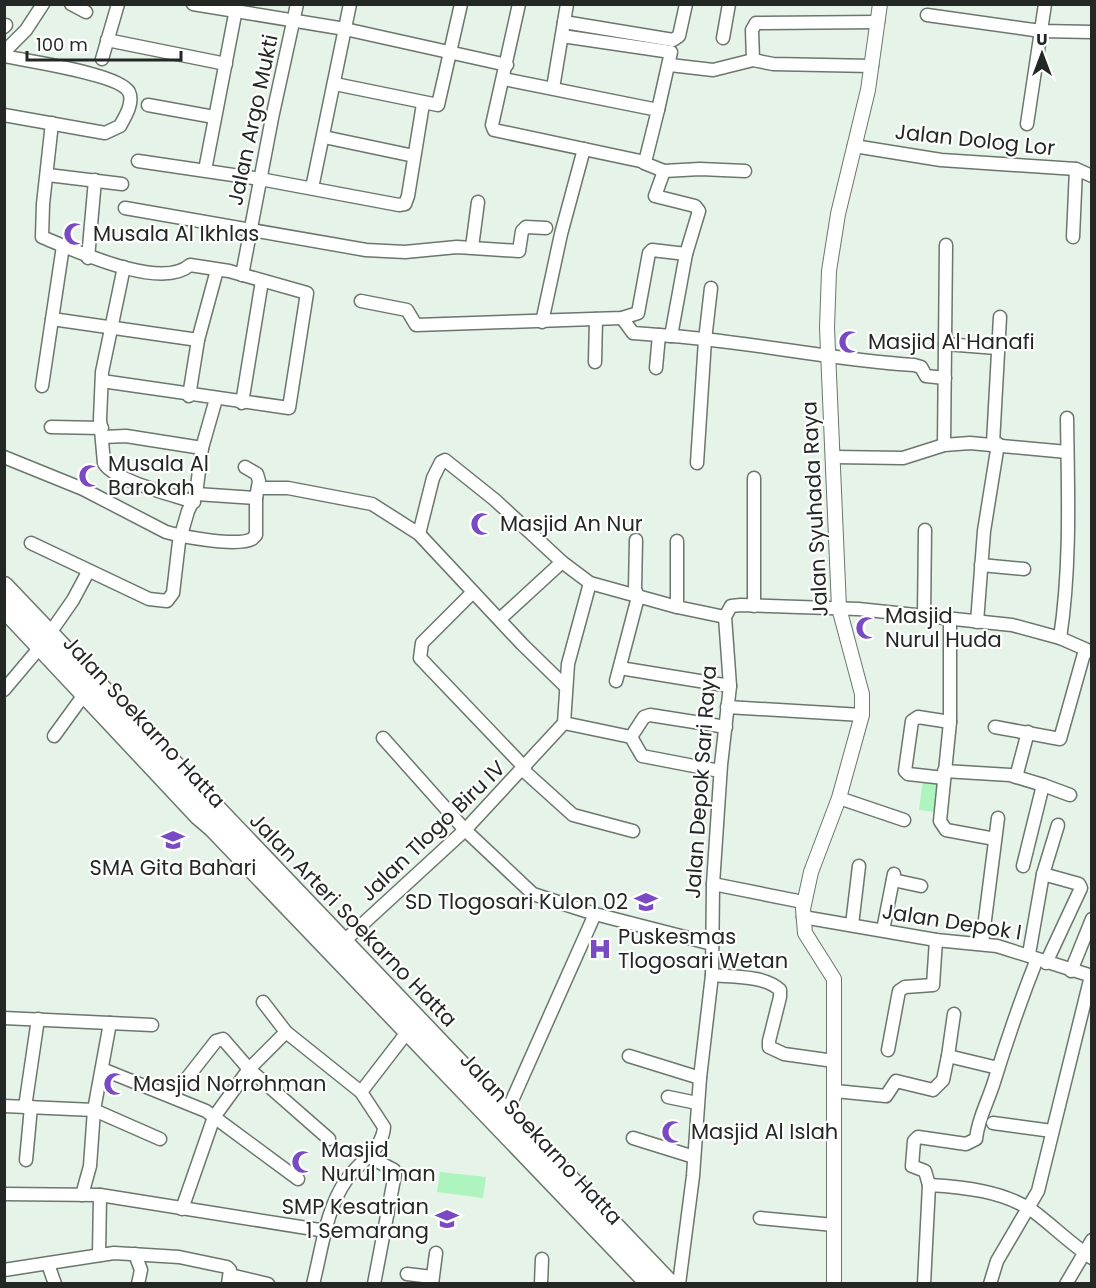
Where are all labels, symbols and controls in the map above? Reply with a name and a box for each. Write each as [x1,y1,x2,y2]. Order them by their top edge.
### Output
scale bar [27,24,182,62]
north arrow [1012,24,1072,84]
text: U [1036,28,1048,51]
text: 100 m [36,32,88,57]
street label: Jalan Argo Mukti [220,32,285,208]
street label: Jalan Dolog Lor [894,117,1057,162]
place label: Musala Al Ikhlas [93,219,259,248]
mosque icon: Musala Al Ikhlas [62,221,88,247]
place label: Masjid Al Hanafi [868,327,1035,356]
mosque icon: Masjid Al Hanafi [837,329,863,355]
street label: Jalan Syuhada Raya [794,400,835,618]
place label: Musala Al Barokah [108,449,209,502]
mosque icon: Musala Al Barokah [77,463,103,489]
place label: Masjid An Nur [500,509,643,538]
mosque icon: Masjid An Nur [469,511,495,537]
place label: Masjid Nurul Huda [885,601,1002,654]
mosque icon: Masjid Nurul Huda [854,615,880,641]
street label: Jalan Soekarno Hatta [57,629,232,814]
street label: Jalan Depok Sari Raya [678,664,723,900]
street label: Jalan Tlogo Biru IV [354,754,512,907]
street label: Jalan Arteri Soekarno Hatta [243,806,464,1033]
school or university icon: SMA Gita Bahari [160,827,186,853]
place label: SMA Gita Bahari [90,853,256,882]
place label: SD Tlogosari Kulon 02 [405,887,628,916]
school or university icon: SD Tlogosari Kulon 02 [633,889,659,915]
street label: Jalan Depok I [880,896,1024,947]
place label: Puskesmas Tlogosari Wetan [618,922,788,975]
hospital icon: Puskesmas Tlogosari Wetan [587,936,613,962]
street label: Jalan Soekarno Hatta [454,1046,629,1231]
place label: Masjid Norrohman [133,1069,326,1098]
mosque icon: Masjid Norrohman [102,1071,128,1097]
place label: Masjid Al Islah [691,1117,838,1146]
mosque icon: Masjid Al Islah [660,1119,686,1145]
place label: Masjid Nurul Iman [321,1135,436,1188]
mosque icon: Masjid Nurul Iman [290,1149,316,1175]
place label: SMP Kesatrian 1 Semarang [282,1192,429,1245]
school or university icon: SMP Kesatrian 1 Semarang [434,1206,460,1232]

